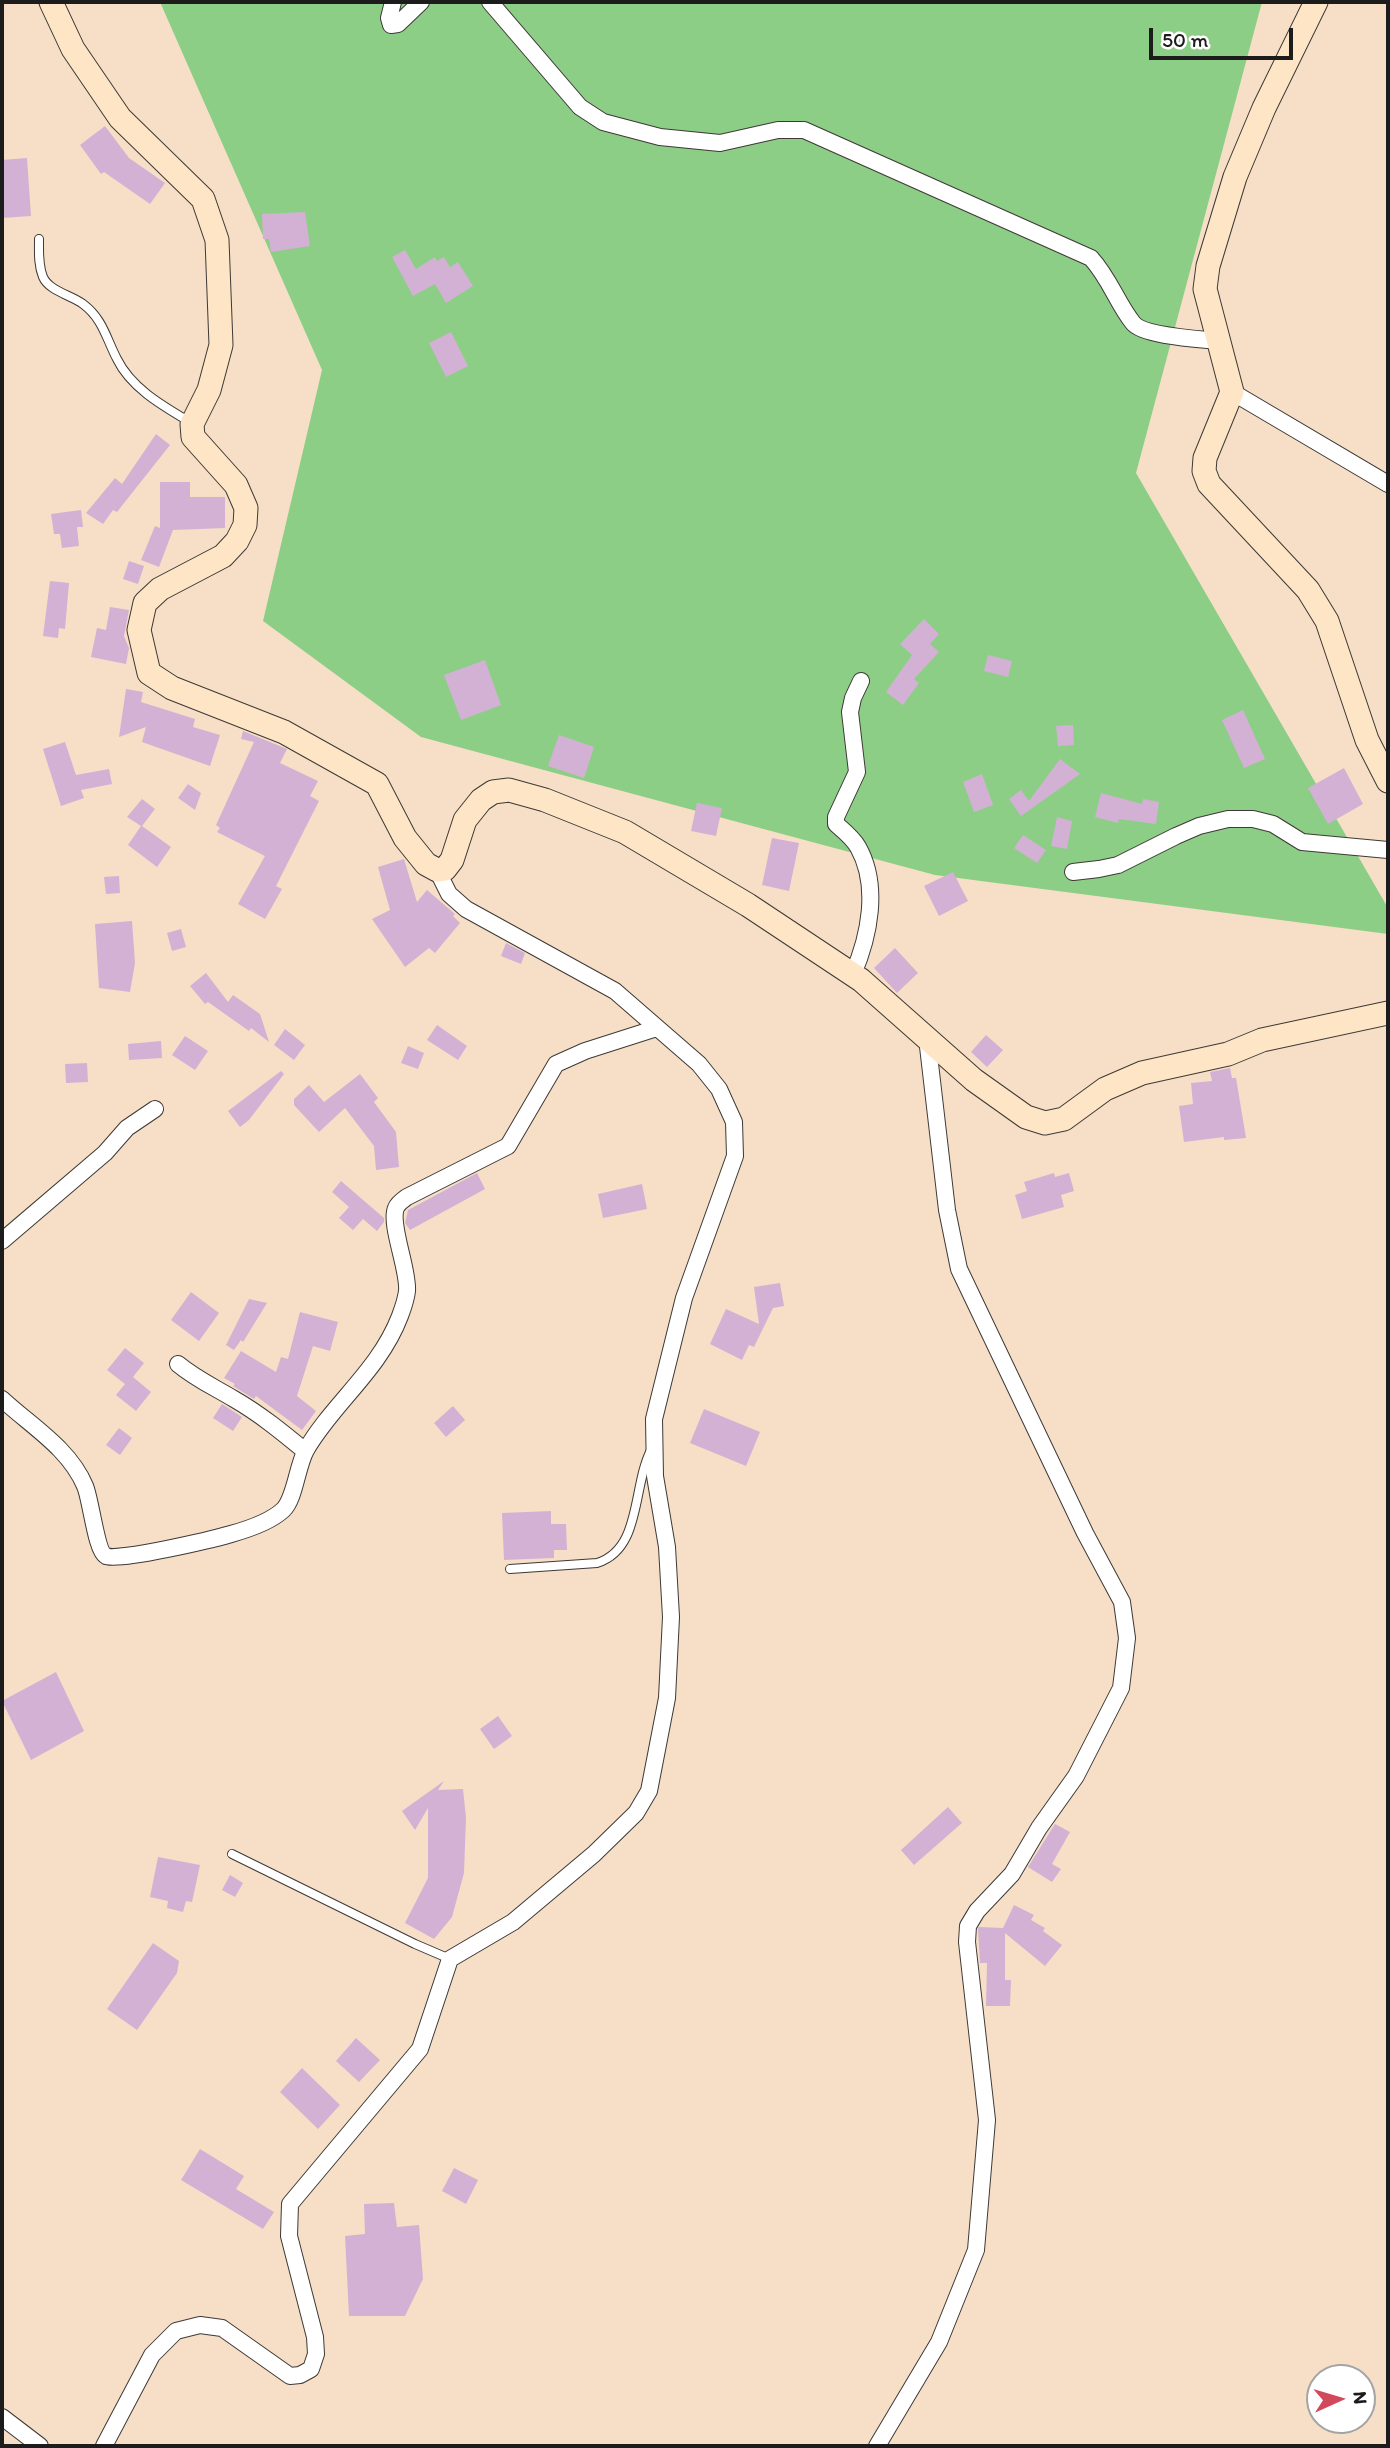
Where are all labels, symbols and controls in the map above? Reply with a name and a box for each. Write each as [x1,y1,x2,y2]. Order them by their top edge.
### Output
scale bar [1152,14,1296,58]
text: 50 m [1162,27,1208,52]
north arrow [1306,2364,1376,2434]
text: N [1349,2390,1372,2405]

